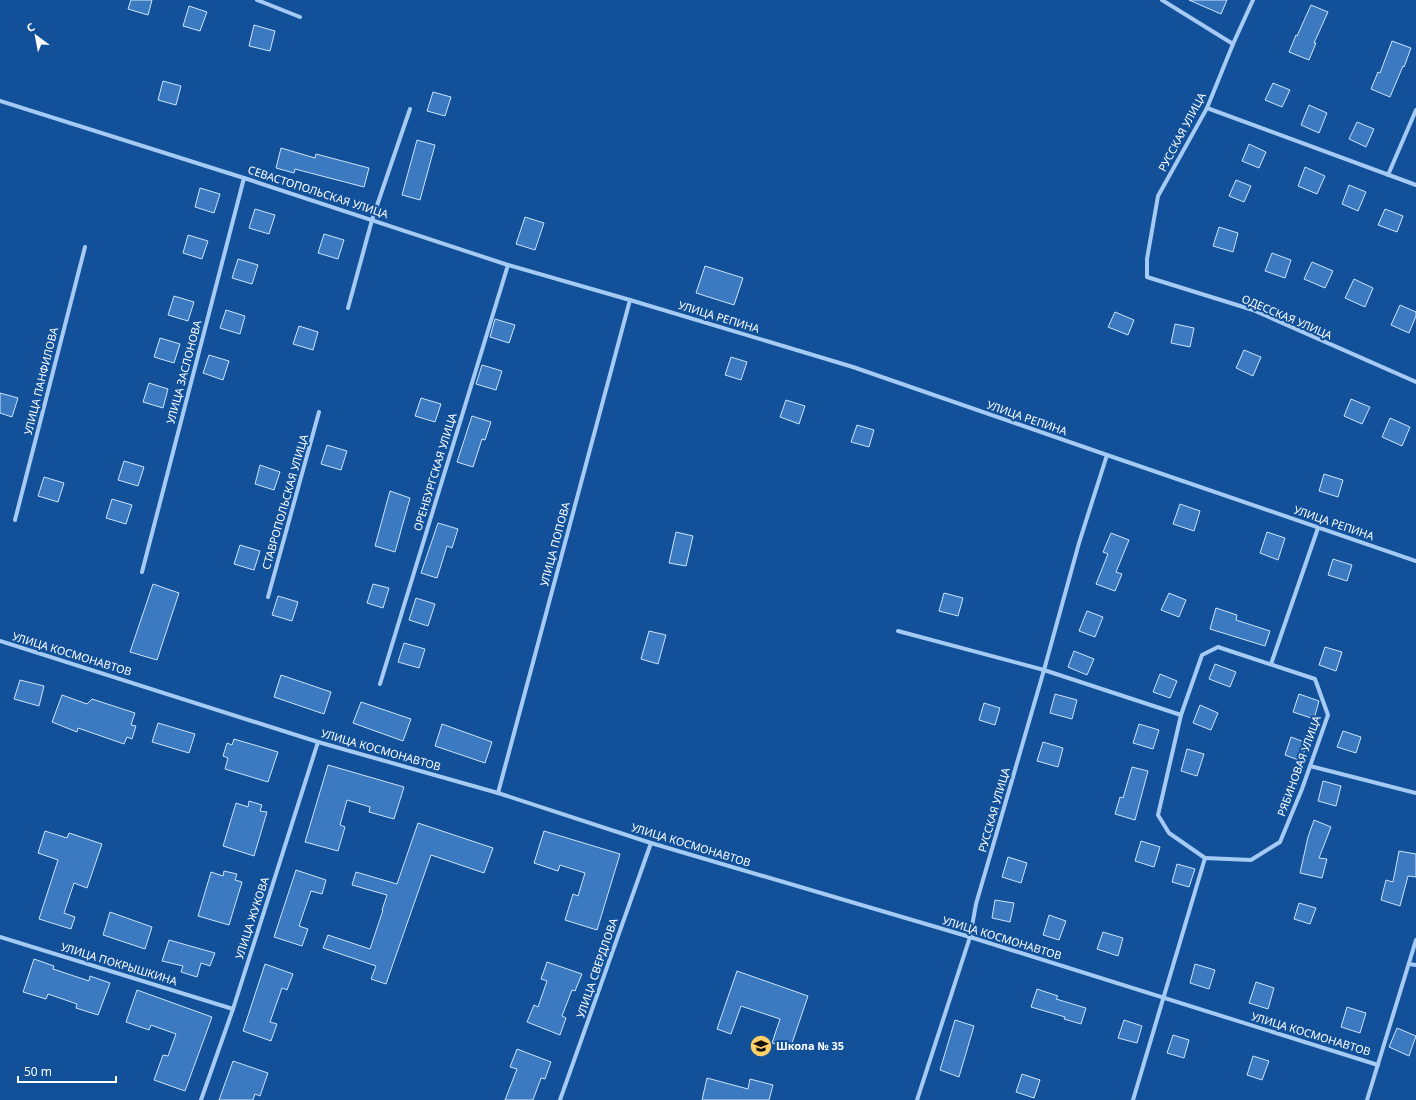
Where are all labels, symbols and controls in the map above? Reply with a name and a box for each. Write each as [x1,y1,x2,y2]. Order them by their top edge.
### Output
north arrow [16,16,56,56]
text: С [23,19,37,35]
street label: РУССКАЯ УЛИЦА [1154,89,1209,174]
street label: СЕВАСТОПОЛЬСКАЯ УЛИЦА [246,162,391,222]
street label: ОДЕССКАЯ УЛИЦА [1240,291,1336,343]
street label: УЛИЦА РЕПИНА [677,297,763,336]
street label: УЛИЦА ЗАСЛОНОВА [162,317,205,425]
street label: УЛИЦА ПАНФИЛОВА [20,324,61,436]
street label: УЛИЦА РЕПИНА [985,397,1070,439]
street label: ОРЕНБУРГСКАЯ УЛИЦА [409,410,460,533]
street label: СТАВРОПОЛЬСКАЯ УЛИЦА [258,432,311,571]
street label: УЛИЦА ПОПОВА [536,499,573,588]
street label: УЛИЦА РЕПИНА [1292,502,1377,544]
street label: УЛИЦА КОСМОНАВТОВ [11,628,134,679]
street label: РЯБИНОВАЯ УЛИЦА [1273,712,1324,818]
street label: УЛИЦА КОСМОНАВТОВ [319,725,443,774]
street label: РУССКАЯ УЛИЦА [974,765,1013,854]
street label: УЛИЦА КОСМОНАВТОВ [630,819,753,870]
street label: УЛИЦА ЖУКОВА [231,874,272,961]
street label: УЛИЦА КОСМОНАВТОВ [941,912,1064,963]
street label: УЛИЦА СВЕРДЛОВА [572,915,621,1020]
street label: УЛИЦА ПОКРЫШКИНА [59,939,180,989]
street label: УЛИЦА КОСМОНАВТОВ [1250,1008,1373,1059]
school or university icon: Школа № 35 [748,1033,774,1059]
place label: Школа № 35 [776,1038,844,1053]
scale bar [18,1058,116,1084]
text: 50 m [24,1063,52,1080]

